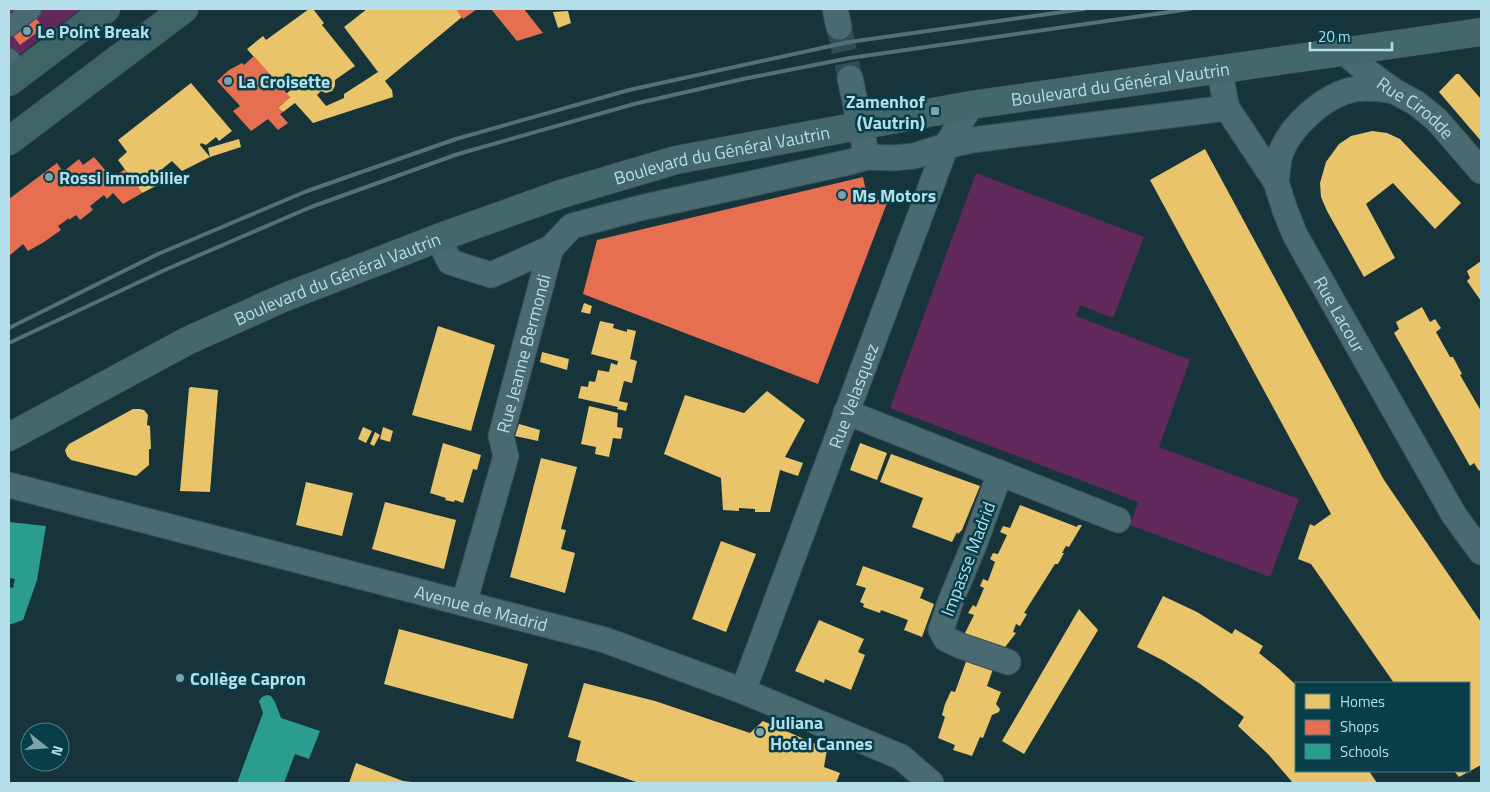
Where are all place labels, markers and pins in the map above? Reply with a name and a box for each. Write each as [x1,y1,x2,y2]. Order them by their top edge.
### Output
place label: Le Point Break [37,18,150,45]
marker: Le Point Break [21,25,33,37]
place label: La Croisette [238,68,330,95]
marker: La Croisette [222,75,234,87]
place label: Zamenhof (Vautrin) [846,88,926,136]
marker: Zamenhof (Vautrin) [929,105,941,117]
place label: Rossi immobilier [59,164,190,191]
marker: Rossi immobilier [43,171,55,183]
place label: Ms Motors [852,182,936,209]
marker: Ms Motors [836,189,848,201]
place label: Collège Capron [190,665,306,692]
marker: Collège Capron [174,672,186,684]
place label: Juliana Hotel Cannes [770,709,873,757]
marker: Juliana Hotel Cannes [754,726,766,738]

